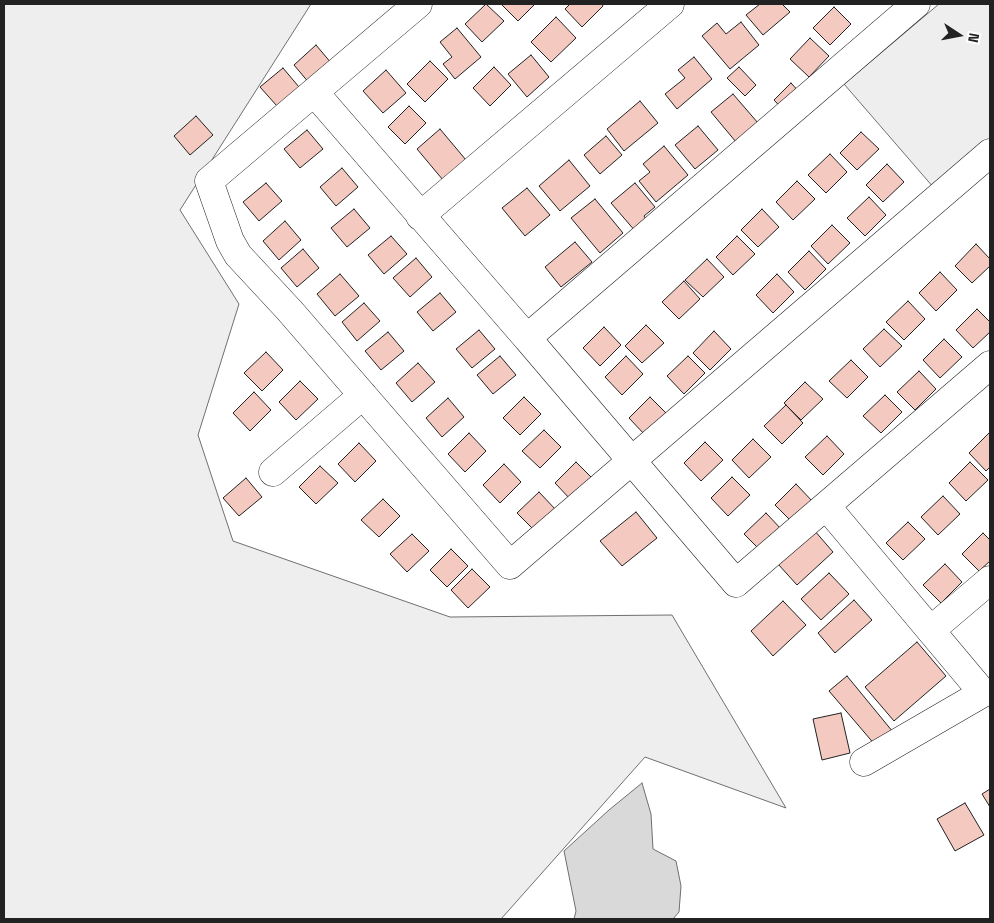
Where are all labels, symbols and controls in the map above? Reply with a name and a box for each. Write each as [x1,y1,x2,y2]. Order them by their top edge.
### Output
north arrow [934,10,984,60]
text: N [964,32,983,44]

